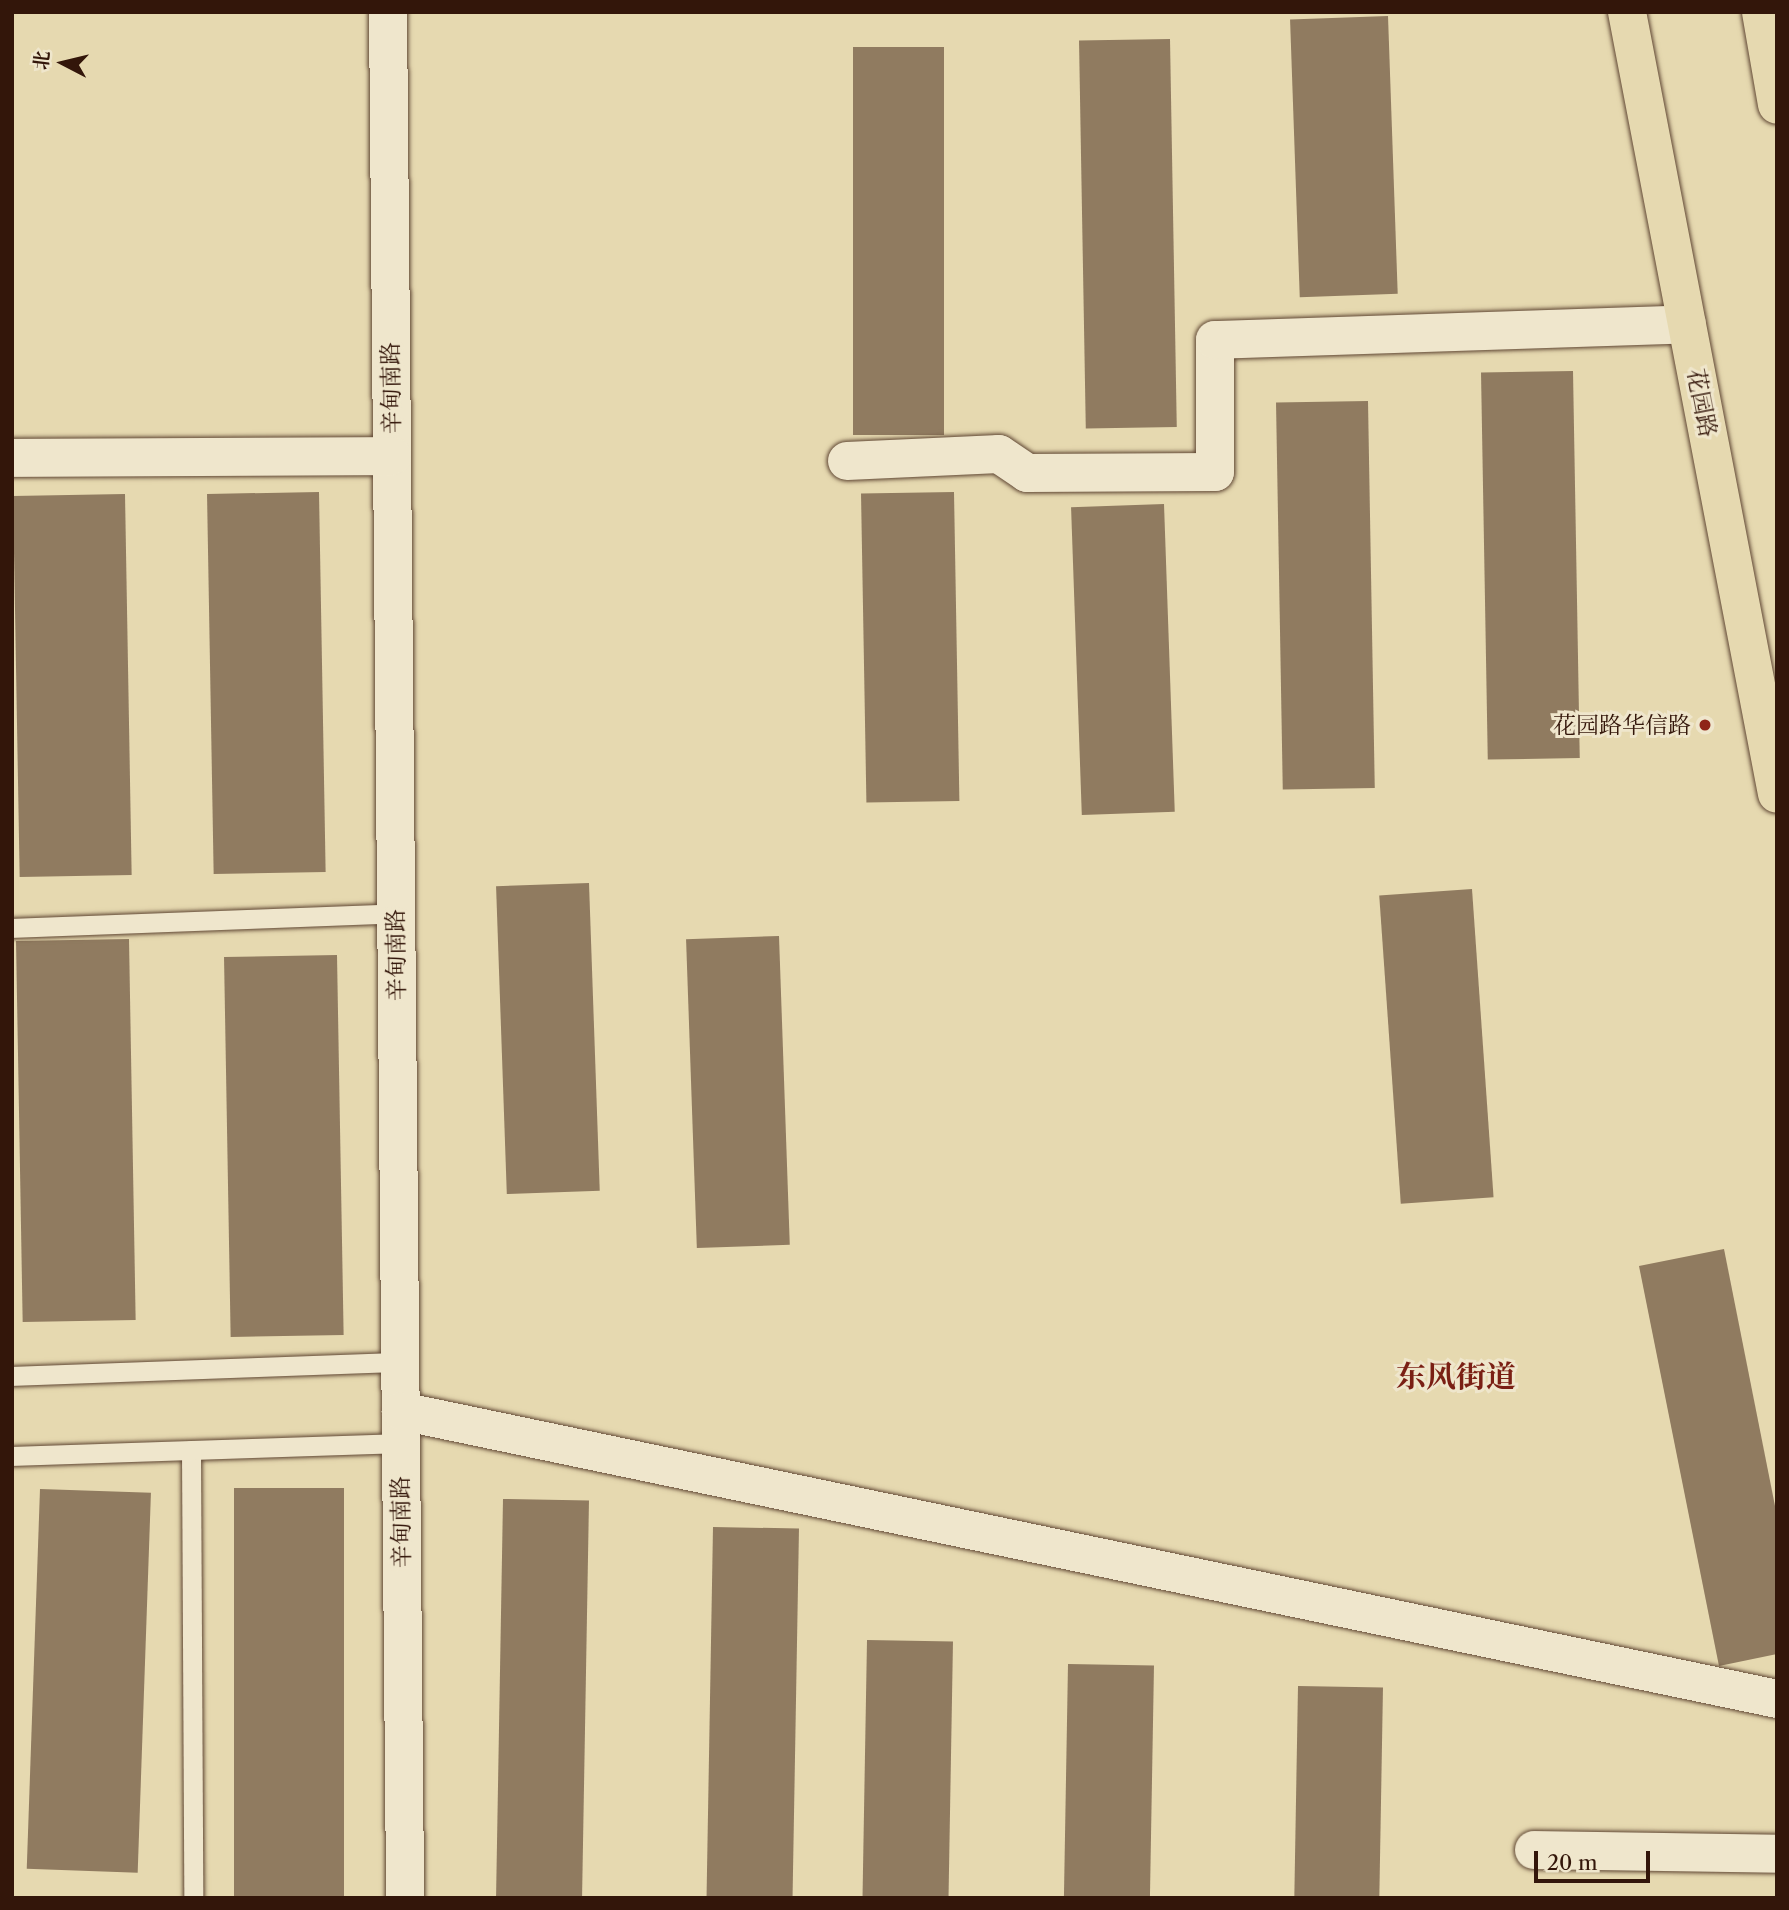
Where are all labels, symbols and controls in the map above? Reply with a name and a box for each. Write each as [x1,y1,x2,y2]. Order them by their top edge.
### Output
north arrow [28,28,98,98]
text: 北 [29,50,54,71]
street label: 辛甸南路 [376,342,406,434]
street label: 花园路 [1682,367,1722,439]
place label: 花园路华信路 [1553,711,1691,739]
marker: 花园路华信路 [1697,717,1713,733]
street label: 辛甸南路 [381,909,411,1001]
district label: 东风街道 [1396,1359,1516,1395]
street label: 辛甸南路 [386,1476,416,1568]
scale bar [1537,1836,1652,1880]
text: 20 m [1547,1850,1598,1875]

